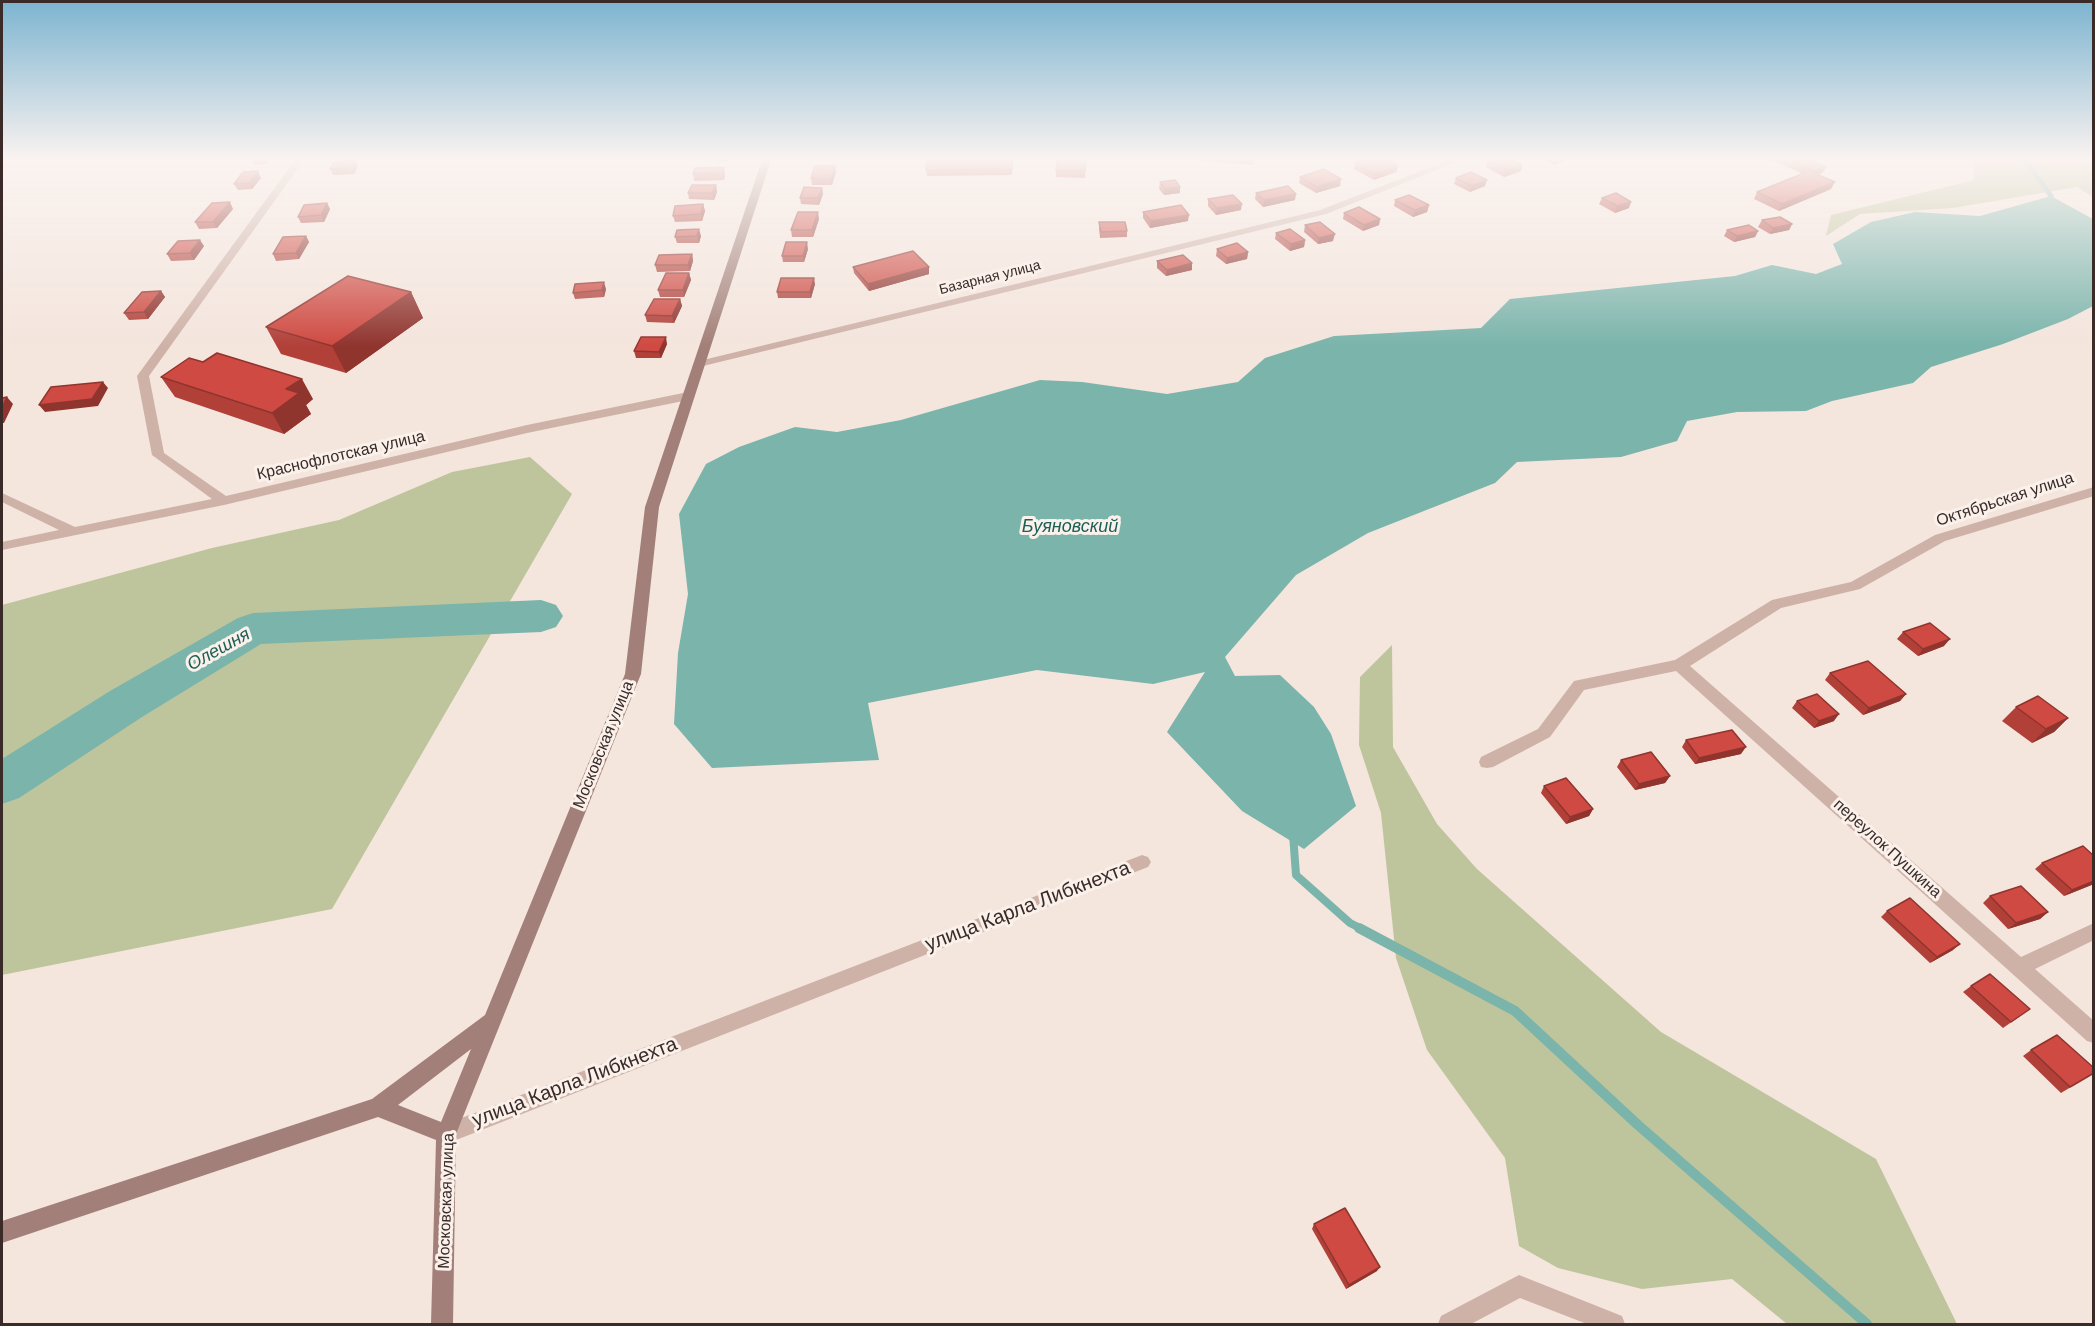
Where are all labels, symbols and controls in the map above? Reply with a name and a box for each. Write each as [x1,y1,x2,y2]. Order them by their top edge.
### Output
street label: Базарная улица [937,257,1043,299]
street label: Краснофлотская улица [255,427,427,485]
street label: Октябрьская улица [1934,469,2076,531]
water label: Буяновский [1022,516,1118,538]
water label: Олешня [184,624,254,676]
street label: Московская улица [570,678,638,812]
street label: переулок Пушкина [1829,796,1945,902]
street label: улица Карла Либкнехта [922,857,1134,957]
street label: улица Карла Либкнехта [469,1033,681,1133]
street label: Московская улица [435,1133,459,1269]

